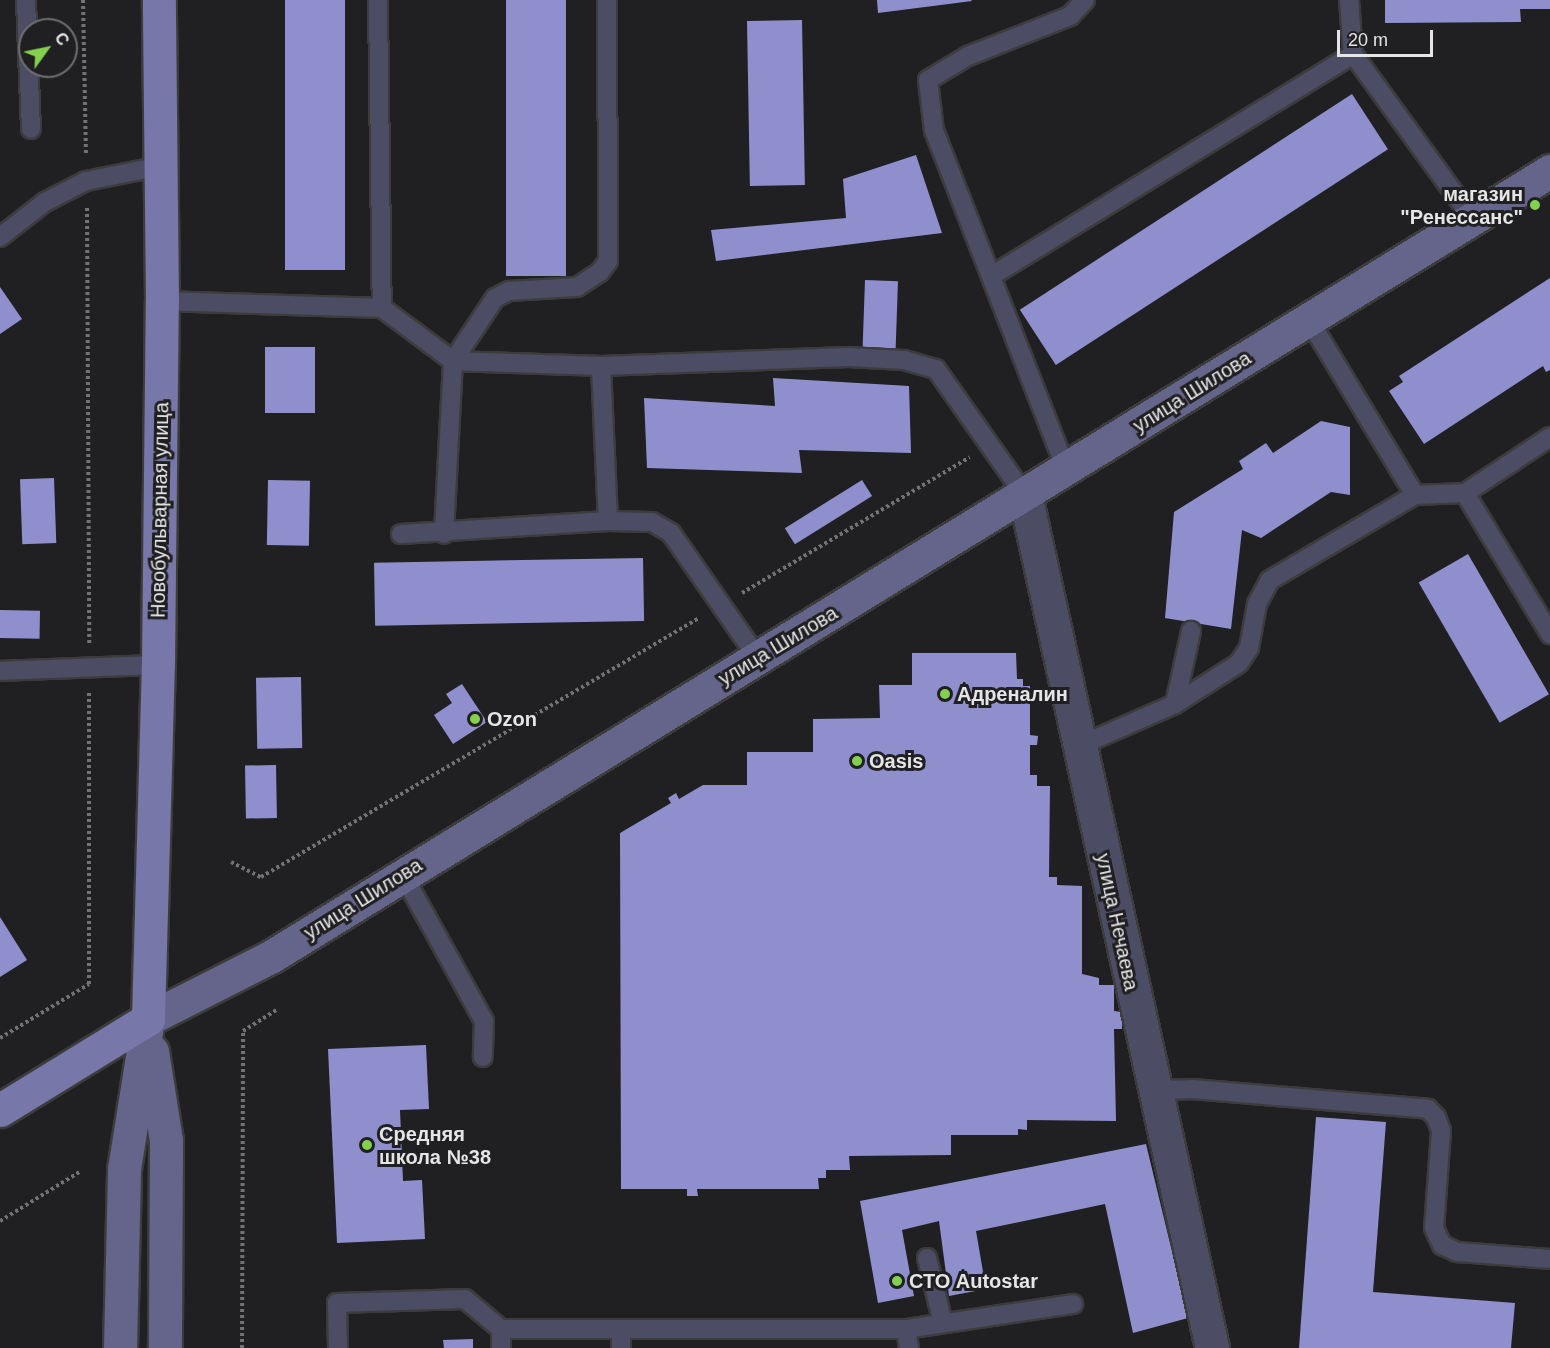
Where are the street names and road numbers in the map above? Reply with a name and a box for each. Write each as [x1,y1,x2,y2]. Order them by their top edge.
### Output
street label: улица Шилова [1129,346,1255,438]
street label: Новобульварная улица [146,402,174,618]
street label: улица Шилова [714,601,842,691]
street label: улица Нечаева [1091,851,1143,993]
street label: улица Шилова [300,853,426,945]

